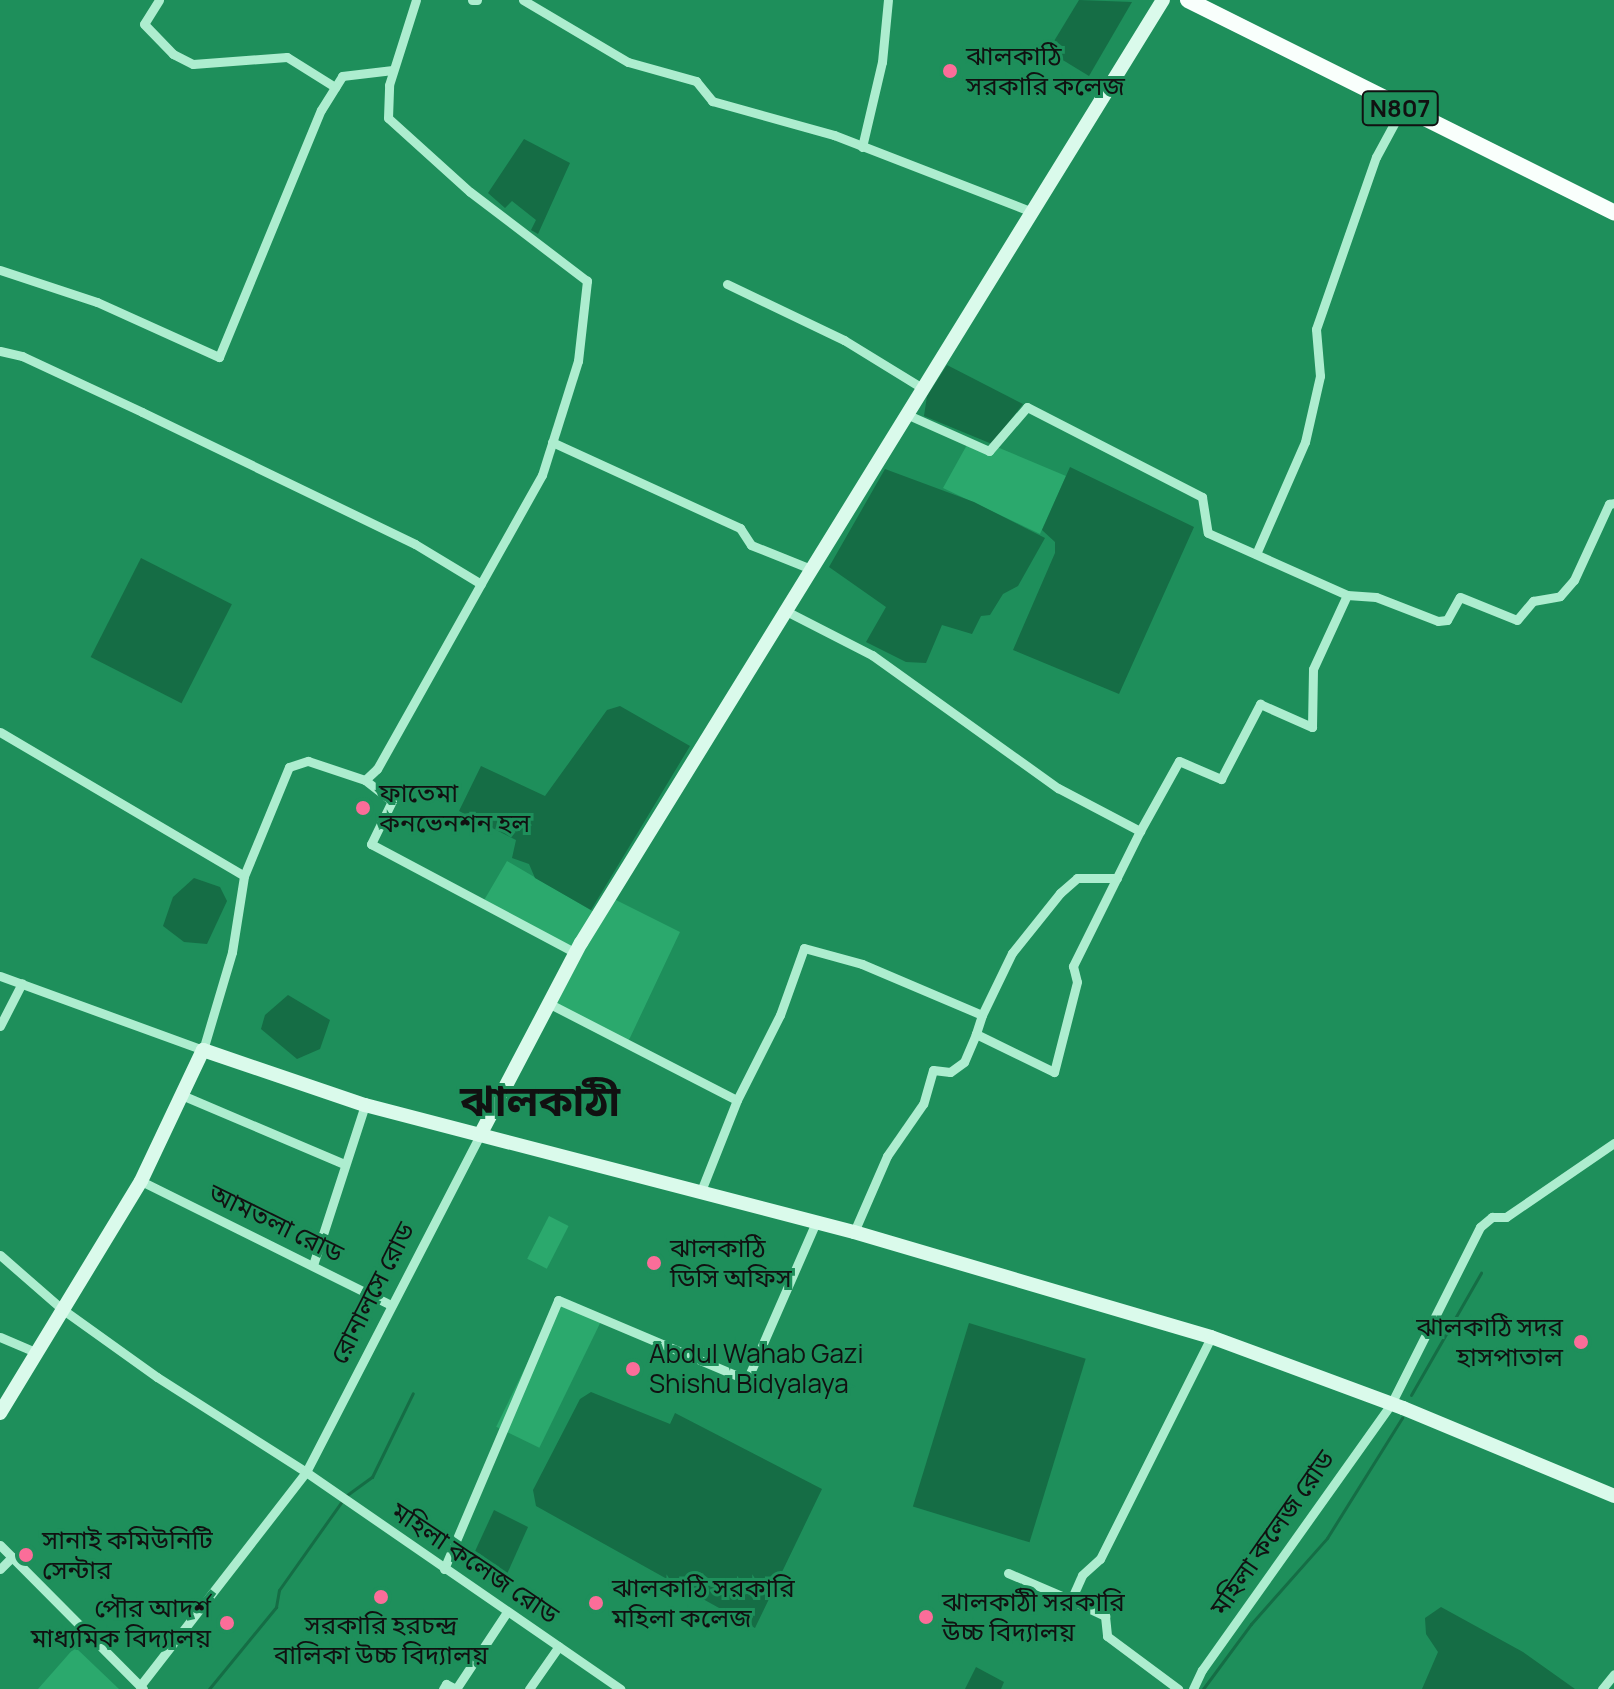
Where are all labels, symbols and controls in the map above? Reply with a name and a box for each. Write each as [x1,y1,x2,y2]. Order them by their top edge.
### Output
place label: ঝালকাঠি সরকারি কলেজ [966,40,1125,102]
marker: ঝালকাঠি সরকারি কলেজ [941,62,959,80]
road number: N807 [1360,88,1440,128]
place label: ফাতেমা কনভেনশন হল [379,777,530,838]
marker: ফাতেমা কনভেনশন হল [354,799,372,817]
district label: ঝালকাঠী [460,1075,620,1125]
street label: আমতলা রোড [204,1177,348,1269]
street label: রোনালসে রোড [323,1217,421,1369]
place label: ঝালকাঠি ডিসি অফিস [670,1232,792,1294]
marker: ঝালকাঠি ডিসি অফিস [645,1254,663,1272]
place label: ঝালকাঠি সদর হাসপাতাল [1416,1311,1563,1372]
marker: ঝালকাঠি সদর হাসপাতাল [1570,1331,1592,1353]
place label: Abdul Wahab Gazi Shishu Bidyalaya [649,1338,864,1400]
marker: Abdul Wahab Gazi Shishu Bidyalaya [624,1360,642,1378]
street label: মহিলা কলেজ রোড [1203,1444,1341,1622]
street label: মহিলা কলেজ রোড [385,1496,565,1630]
place label: সানাই কমিউনিটি সেন্টার [42,1524,213,1586]
marker: সানাই কমিউনিটি সেন্টার [17,1546,35,1564]
place label: ঝালকাঠি সরকারি মহিলা কলেজ [612,1572,795,1634]
place label: ঝালকাঠী সরকারি উচ্চ বিদ্যালয় [942,1586,1125,1648]
marker: সরকারি হরচন্দ্র বালিকা উচ্চ বিদ্যালয় [372,1588,390,1606]
place label: পৌর আদর্শ মাধ্যমিক বিদ্যালয় [31,1592,211,1654]
marker: ঝালকাঠি সরকারি মহিলা কলেজ [587,1594,605,1612]
marker: ঝালকাঠী সরকারি উচ্চ বিদ্যালয় [917,1608,935,1626]
place label: সরকারি হরচন্দ্র বালিকা উচ্চ বিদ্যালয় [274,1609,488,1670]
marker: পৌর আদর্শ মাধ্যমিক বিদ্যালয় [218,1614,236,1632]

